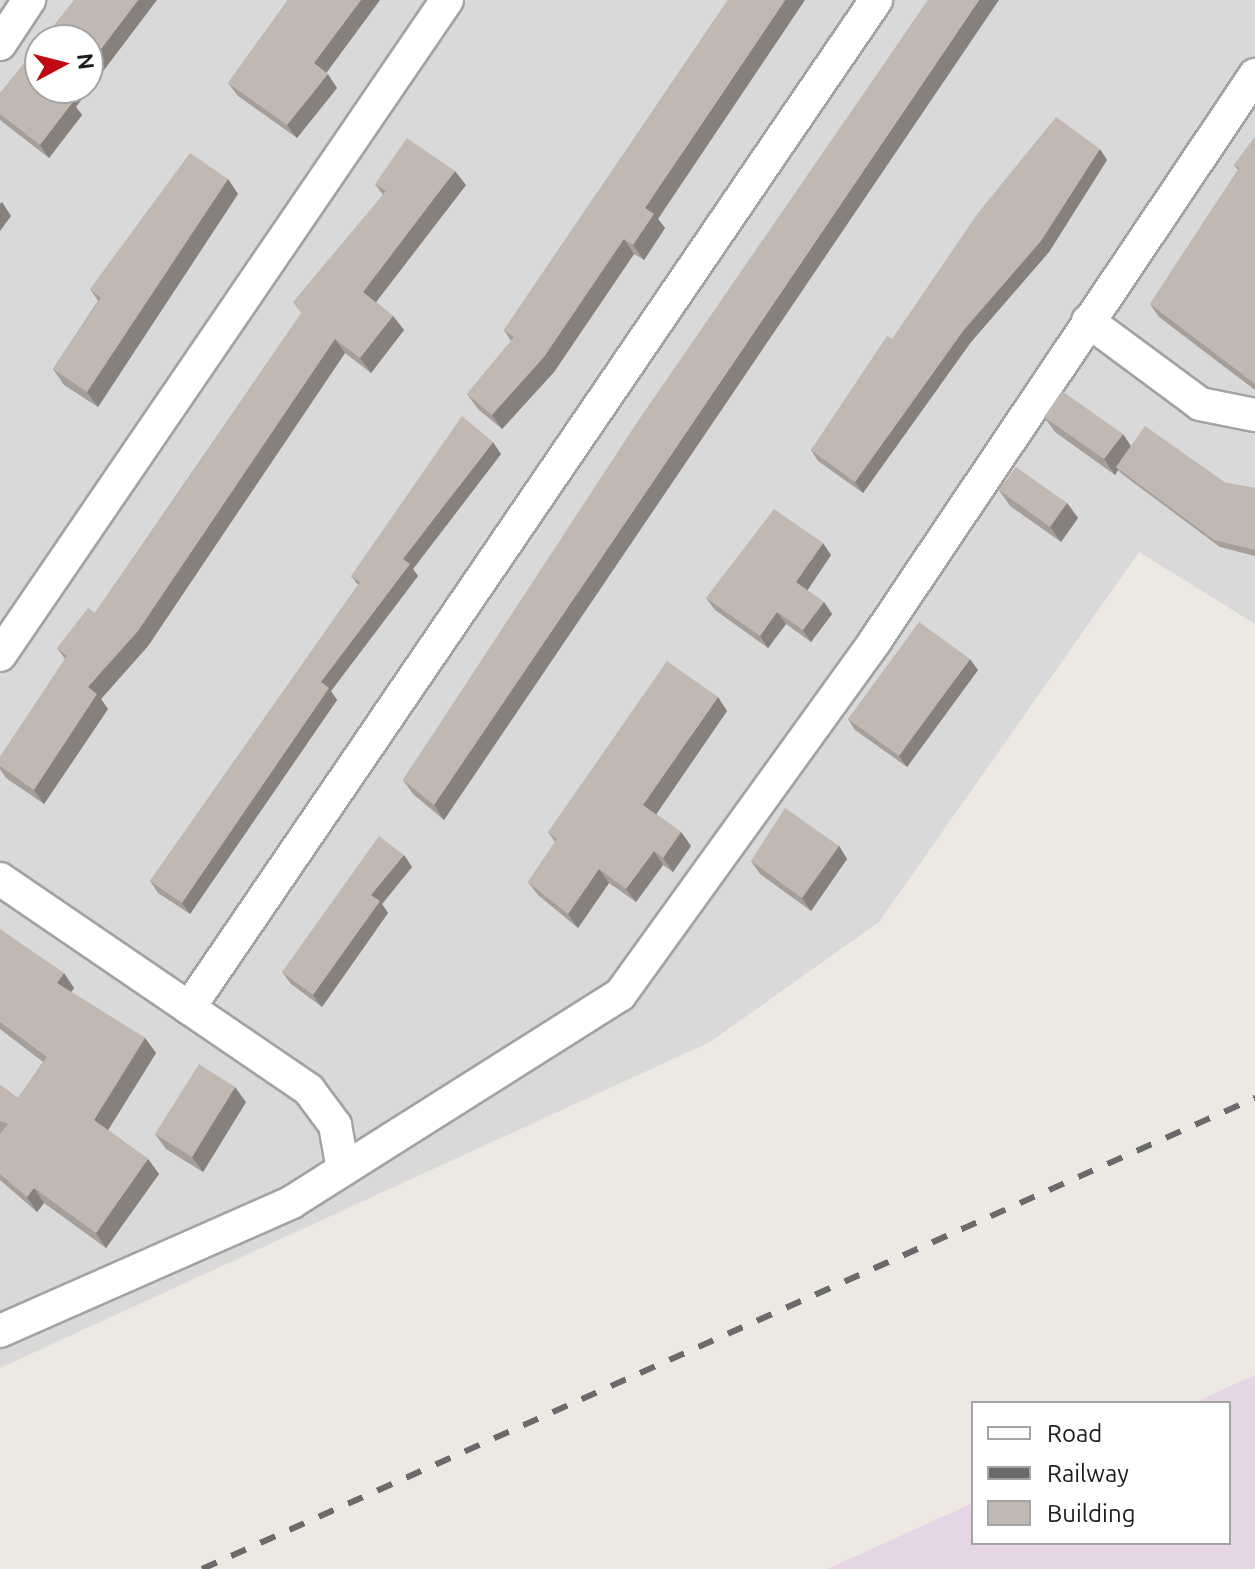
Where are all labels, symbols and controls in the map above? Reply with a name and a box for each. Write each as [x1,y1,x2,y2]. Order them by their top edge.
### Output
north arrow [24,24,104,104]
text: N [73,52,100,71]
legend [971,1401,1231,1545]
text: Road [1047,1420,1102,1447]
text: Railway [1047,1460,1129,1487]
text: Building [1047,1500,1135,1527]

